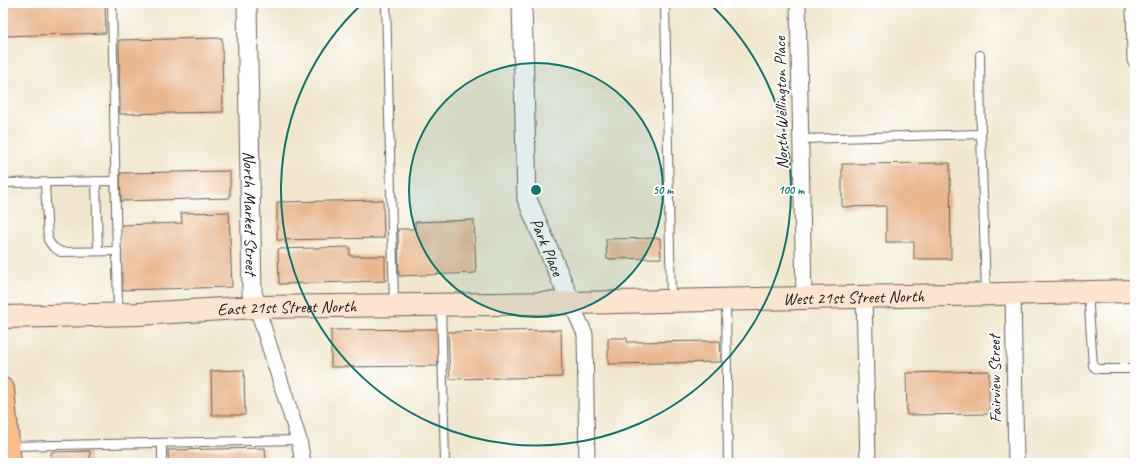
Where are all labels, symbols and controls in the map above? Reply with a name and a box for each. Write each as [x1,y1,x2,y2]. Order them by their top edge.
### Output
street label: North Wellington Place [769,35,793,170]
street label: North Market Street [239,151,262,277]
text: 50 m [653,182,674,198]
text: 100 m [778,182,805,198]
centre of rings [529,183,543,197]
street label: Park Place [526,215,569,280]
street label: West 21st Street North [783,285,926,309]
street label: East 21st Street North [216,295,358,320]
street label: Fairview Street [984,332,1006,423]

